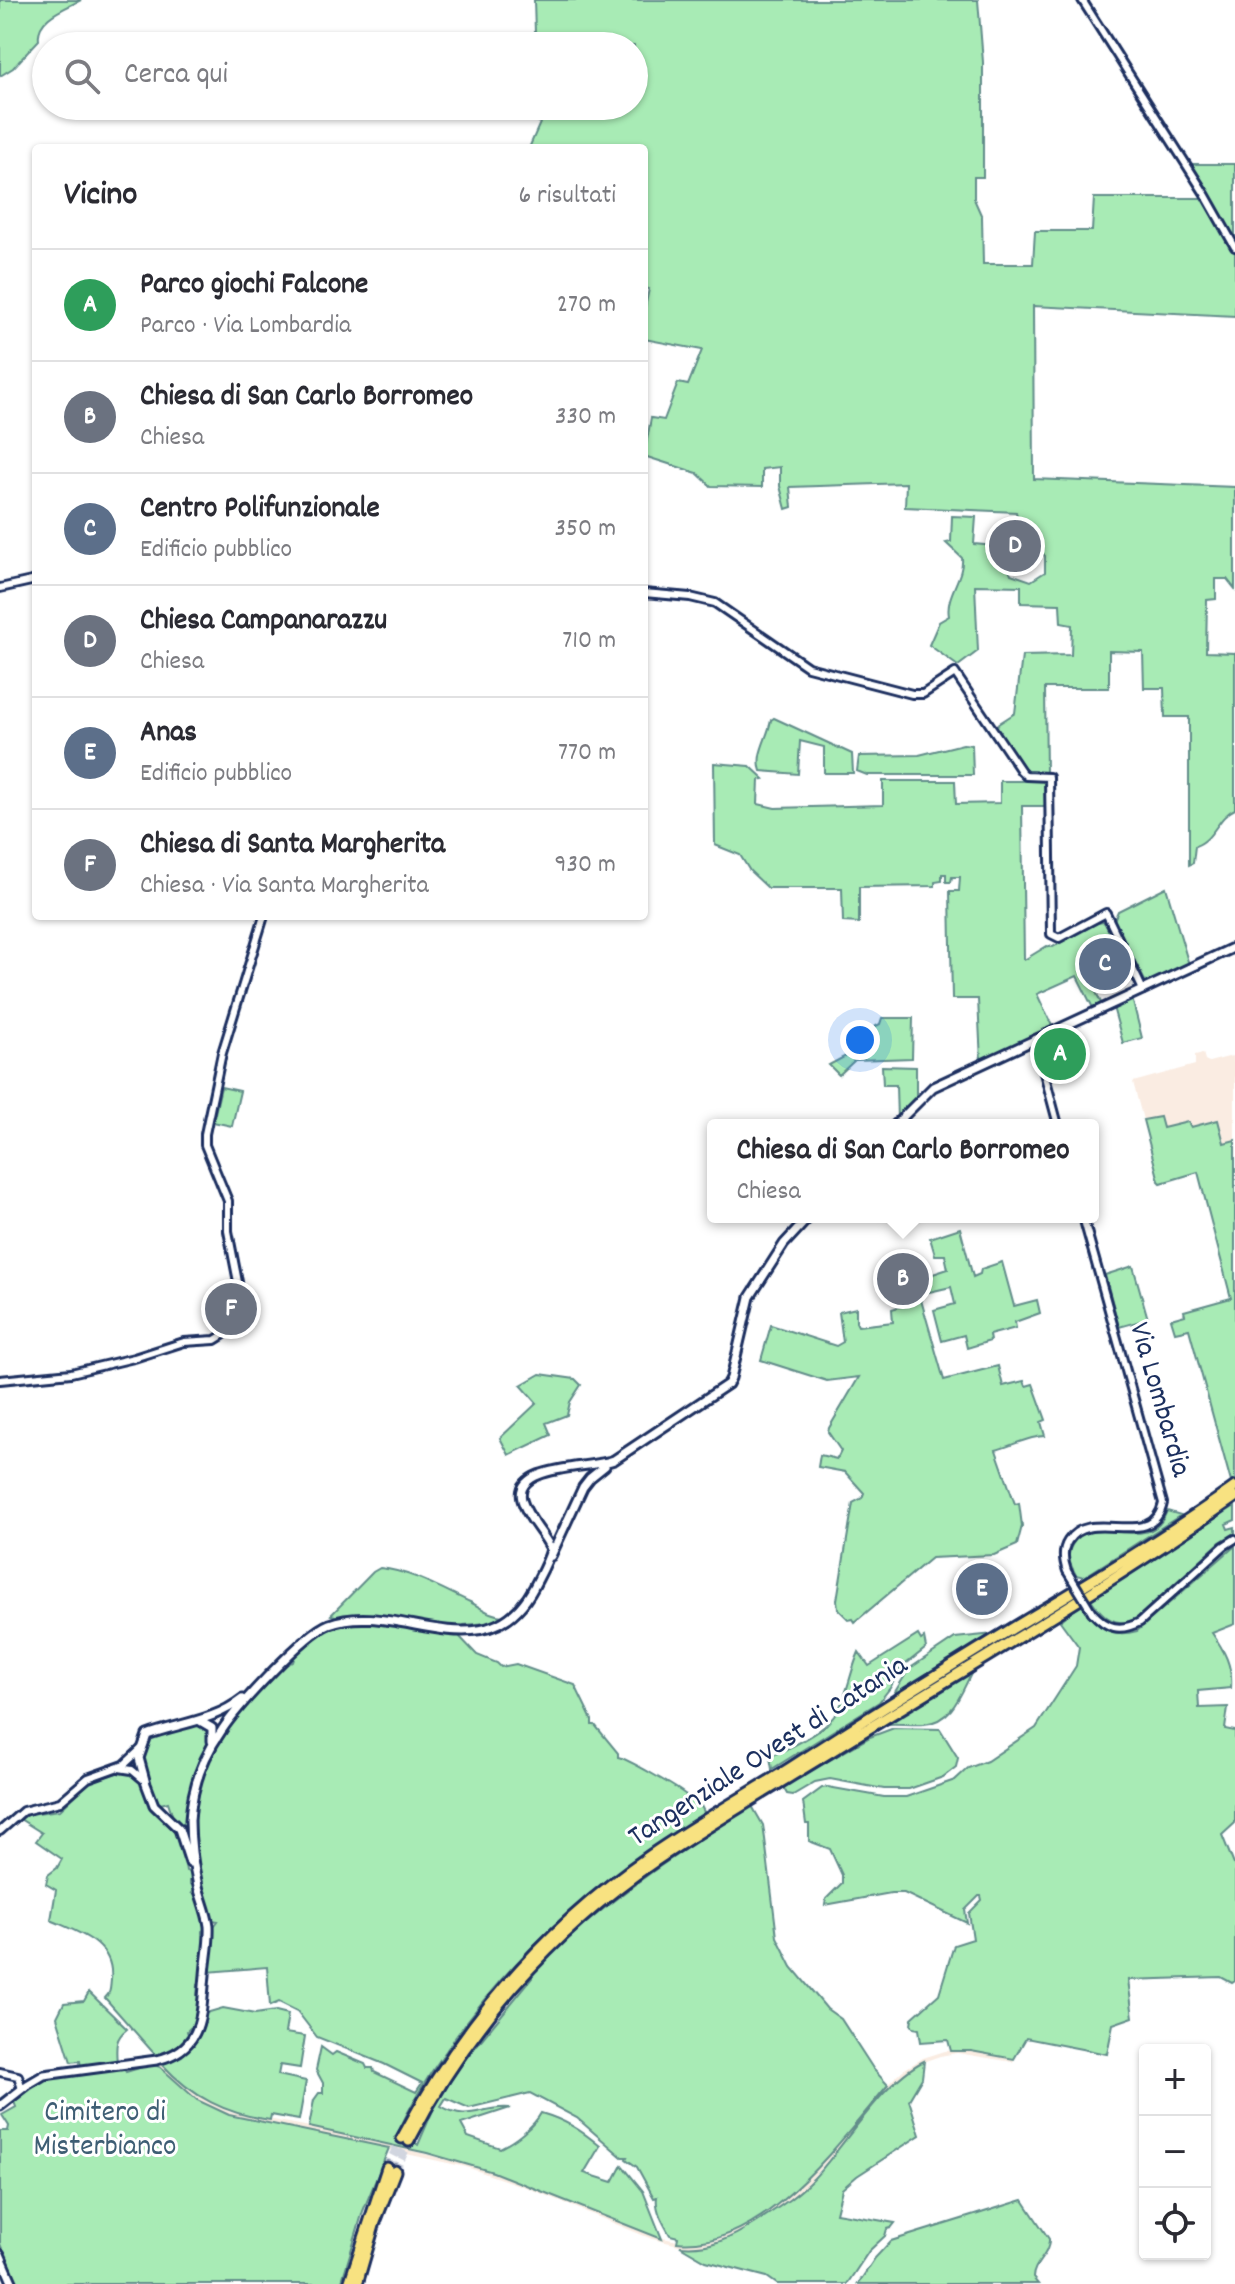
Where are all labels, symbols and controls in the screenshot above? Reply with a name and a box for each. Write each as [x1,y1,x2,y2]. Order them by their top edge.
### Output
search box [32,32,648,120]
icon: search [60,54,104,98]
text: Cerca qui [124,55,228,98]
text: Vicino [64,172,137,221]
text: 6 risultati [518,178,616,215]
text: Parco giochi Falcone [140,265,368,308]
text: A [83,287,97,324]
text: 270 m [557,287,616,324]
text: Parco · Via Lombardia [140,308,351,345]
text: Chiesa di San Carlo Borromeo [140,377,473,420]
text: B [84,399,96,436]
text: 330 m [555,399,616,436]
text: Chiesa [140,420,204,457]
text: Centro Polifunzionale [140,489,380,532]
text: C [84,511,96,548]
text: 350 m [554,511,616,548]
pin: D [989,516,1041,576]
text: Edificio pubblico [140,532,292,569]
text: Chiesa Campanarazzu [140,601,387,644]
text: D [83,623,97,660]
text: 710 m [562,623,616,660]
text: Chiesa [140,644,204,681]
text: Anas [140,713,197,756]
text: E [84,735,96,772]
text: 770 m [558,735,616,772]
text: Edificio pubblico [140,756,292,793]
text: Chiesa di Santa Margherita [140,825,445,868]
text: F [84,847,96,884]
text: 930 m [555,847,616,884]
text: Chiesa · Via Santa Margherita [140,868,429,905]
pin: C [1079,934,1131,994]
your location [840,1020,880,1060]
pin: A [1034,1024,1086,1084]
popup [707,1119,1099,1223]
text: Chiesa di San Carlo Borromeo [737,1131,1070,1174]
text: Chiesa [737,1174,801,1211]
pin: B [877,1249,929,1309]
pin: F [205,1279,257,1339]
street label: Via Lombardia [1115,1318,1201,1483]
pin: E [956,1559,1008,1619]
street label: Tangenziale Ovest di Catania [621,1646,918,1860]
map controls [1139,2044,1211,2260]
button: + [1139,2044,1211,2116]
park label: Cimitero di Misterbianco [34,2093,176,2170]
button: − [1139,2116,1211,2188]
button: locate [1139,2188,1211,2260]

